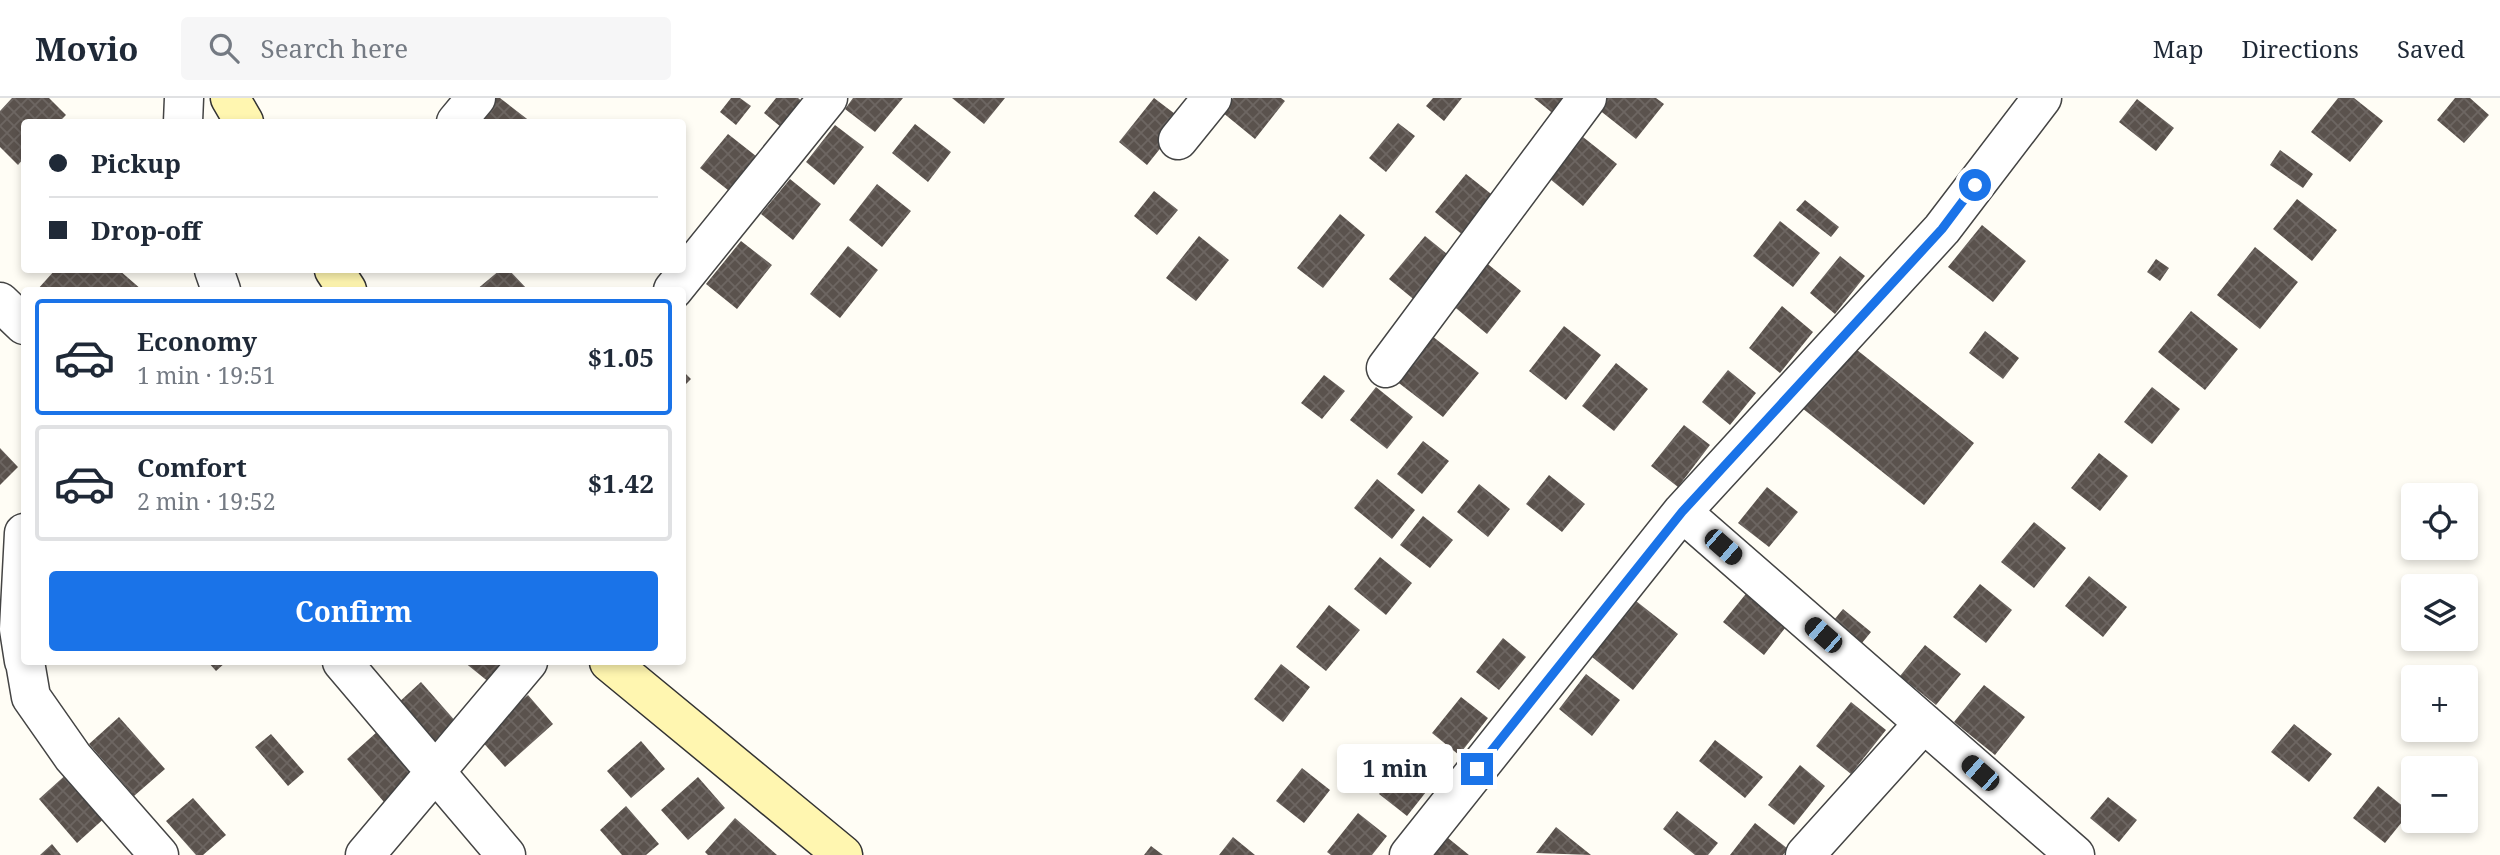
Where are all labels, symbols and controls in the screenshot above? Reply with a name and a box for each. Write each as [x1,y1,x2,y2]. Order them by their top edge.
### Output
search box [181,17,671,80]
text: Movio [35,26,139,71]
icon: search [205,29,243,67]
text: Search here [261,30,408,66]
text: Map [2153,32,2204,65]
text: Directions [2242,32,2359,65]
text: Saved [2397,32,2465,65]
text: Pickup [91,145,181,181]
route start [1959,169,1991,201]
text: Drop-off [91,212,201,248]
text: Economy [137,323,257,359]
icon: car [53,326,116,389]
text: $1.05 [588,339,654,375]
text: 1 min · 19:51 [137,359,275,391]
text: Comfort [137,449,247,485]
icon: car [53,452,116,515]
text: $1.42 [588,465,654,501]
map controls [2401,483,2478,833]
button: locate [2401,483,2478,560]
text: 2 min · 19:52 [137,485,275,517]
car [1701,525,1746,569]
button: Confirm [49,571,658,651]
button: layers [2401,574,2478,651]
car [1801,613,1846,657]
button: + [2401,665,2478,742]
callout: 1 min [1337,744,1452,794]
car [1958,751,2003,795]
text: 1 min [1362,752,1428,784]
route end [1461,753,1493,785]
button: − [2401,756,2478,833]

